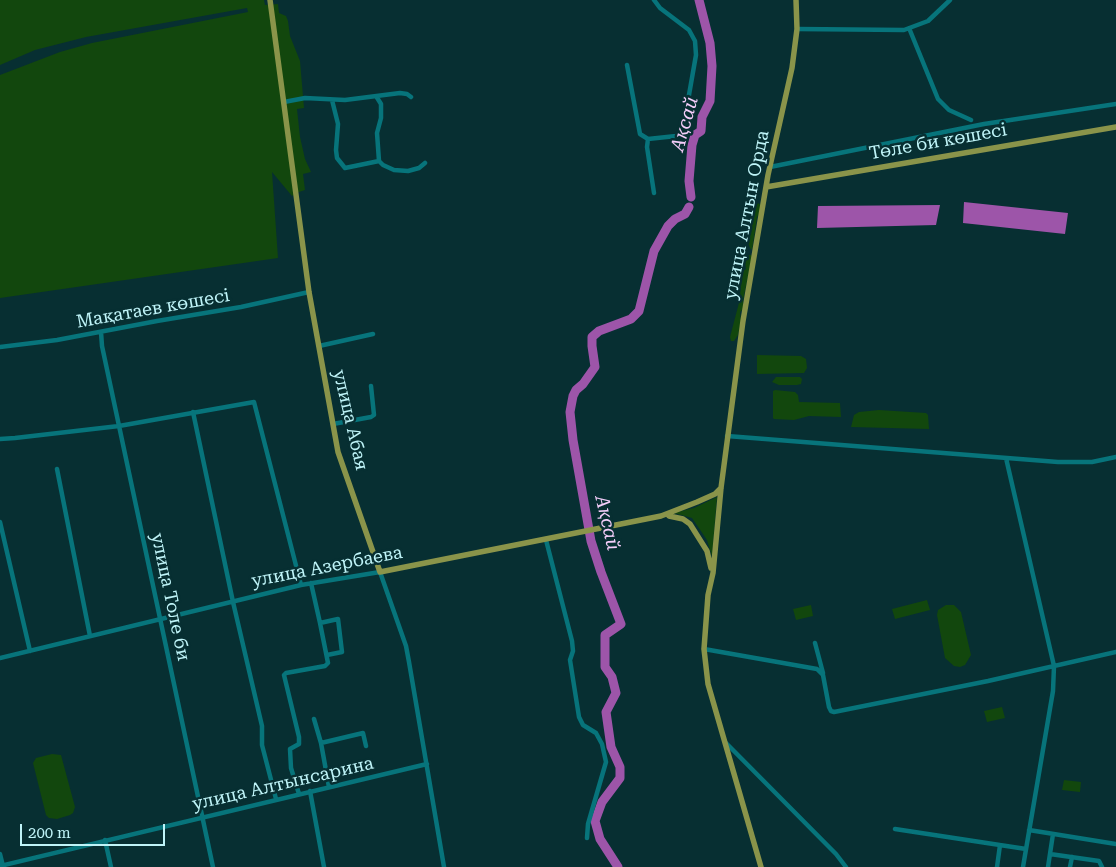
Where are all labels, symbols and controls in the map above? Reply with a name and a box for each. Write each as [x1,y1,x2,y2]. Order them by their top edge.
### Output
water label: Ақсай [666,94,704,154]
street label: Төле би көшесі [867,119,1009,165]
street label: улица Алтын Орда [720,129,774,301]
street label: Мақатаев көшесі [75,285,231,333]
street label: улица Абая [328,368,372,472]
water label: Ақсай [590,493,624,553]
street label: улица Толе би [146,531,194,663]
street label: улица Азербаева [250,542,404,592]
street label: улица Алтынсарина [190,753,376,815]
scale bar [22,814,168,846]
text: 200 m [28,824,71,842]

